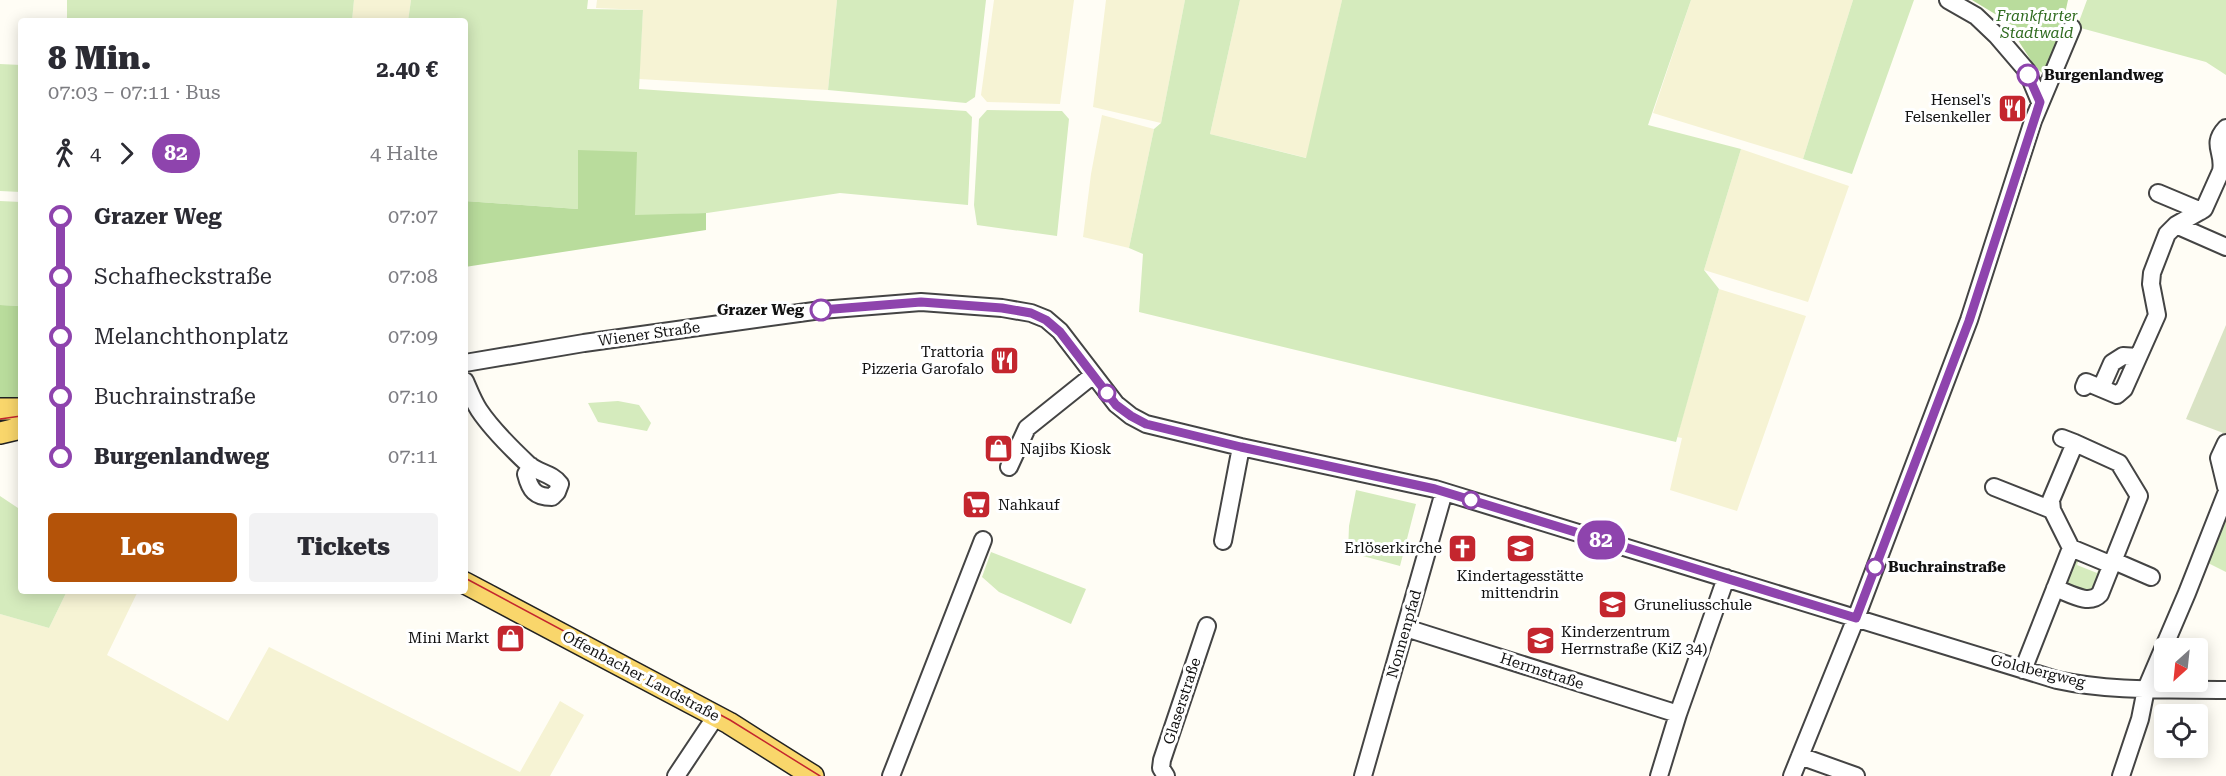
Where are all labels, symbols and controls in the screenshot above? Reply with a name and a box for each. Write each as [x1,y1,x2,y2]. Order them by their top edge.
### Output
park label: Frankfurter Stadtwald [1995,7,2079,42]
text: 8 Min. [48,38,151,77]
text: 2.40 € [376,57,438,82]
marker: Burgenlandweg [2017,64,2039,86]
place label: Burgenlandweg [2044,66,2164,84]
text: 07:03 – 07:11 · Bus [48,80,220,104]
place label: Hensel's Felsenkeller [1904,91,1991,126]
restaurant icon: Hensel's Felsenkeller [1996,93,2028,125]
icon: walk [48,137,81,170]
icon: forward [110,137,143,170]
text: 4 [90,141,101,165]
text: 82 [164,141,188,165]
text: 4 Halte [370,141,438,165]
text: Grazer Weg [94,204,222,229]
text: 07:07 [388,204,438,228]
text: Schafheckstraße [94,264,272,289]
text: 07:08 [388,264,438,288]
marker: Grazer Weg [810,299,832,321]
place label: Grazer Weg [717,301,805,319]
street label: Wiener Straße [597,318,701,350]
text: Melanchthonplatz [94,324,288,349]
text: 07:09 [388,324,438,348]
place label: Trattoria Pizzeria Garofalo [862,343,984,378]
restaurant icon: Trattoria Pizzeria Garofalo [989,345,1021,377]
text: Buchrainstraße [94,384,256,409]
text: 07:10 [388,384,438,408]
unlabelled marker [1098,384,1116,402]
shop icon: Najibs Kiosk [983,433,1015,465]
place label: Najibs Kiosk [1020,440,1112,458]
text: Burgenlandweg [94,444,269,469]
text: 07:11 [388,444,438,468]
supermarket icon: Nahkauf [961,489,993,521]
unlabelled marker [1462,491,1480,509]
place label: Nahkauf [998,496,1061,514]
button: Los [48,513,237,582]
button: Tickets [249,513,438,582]
line badge: 82 [1574,520,1628,560]
text: 82 [1589,528,1613,552]
church icon: Erlöserkirche [1447,532,1479,564]
school or university icon: Kindertagesstätte mittendrin [1504,533,1536,565]
place label: Erlöserkirche [1344,539,1442,557]
marker: Buchrainstraße [1866,558,1884,576]
place label: Buchrainstraße [1888,558,2006,576]
place label: Kindertagesstätte mittendrin [1457,567,1583,602]
street label: Nonnenpfad [1383,587,1425,680]
school or university icon: Gruneliusschule [1597,589,1629,621]
place label: Gruneliusschule [1634,596,1752,614]
shop icon: Mini Markt [494,622,526,654]
place label: Kinderzentrum Herrnstraße (KiZ 34) [1561,623,1707,658]
school or university icon: Kinderzentrum Herrnstraße (KiZ 34) [1524,625,1556,657]
street label: Offenbacher Landstraße [559,627,723,725]
place label: Mini Markt [408,629,489,647]
north arrow [2154,638,2208,692]
map controls [2154,638,2208,758]
street label: Herrnstraße [1498,649,1586,693]
street label: Goldbergweg [1989,651,2088,692]
street label: Glaserstraße [1159,655,1205,747]
button: locate [2154,704,2208,758]

